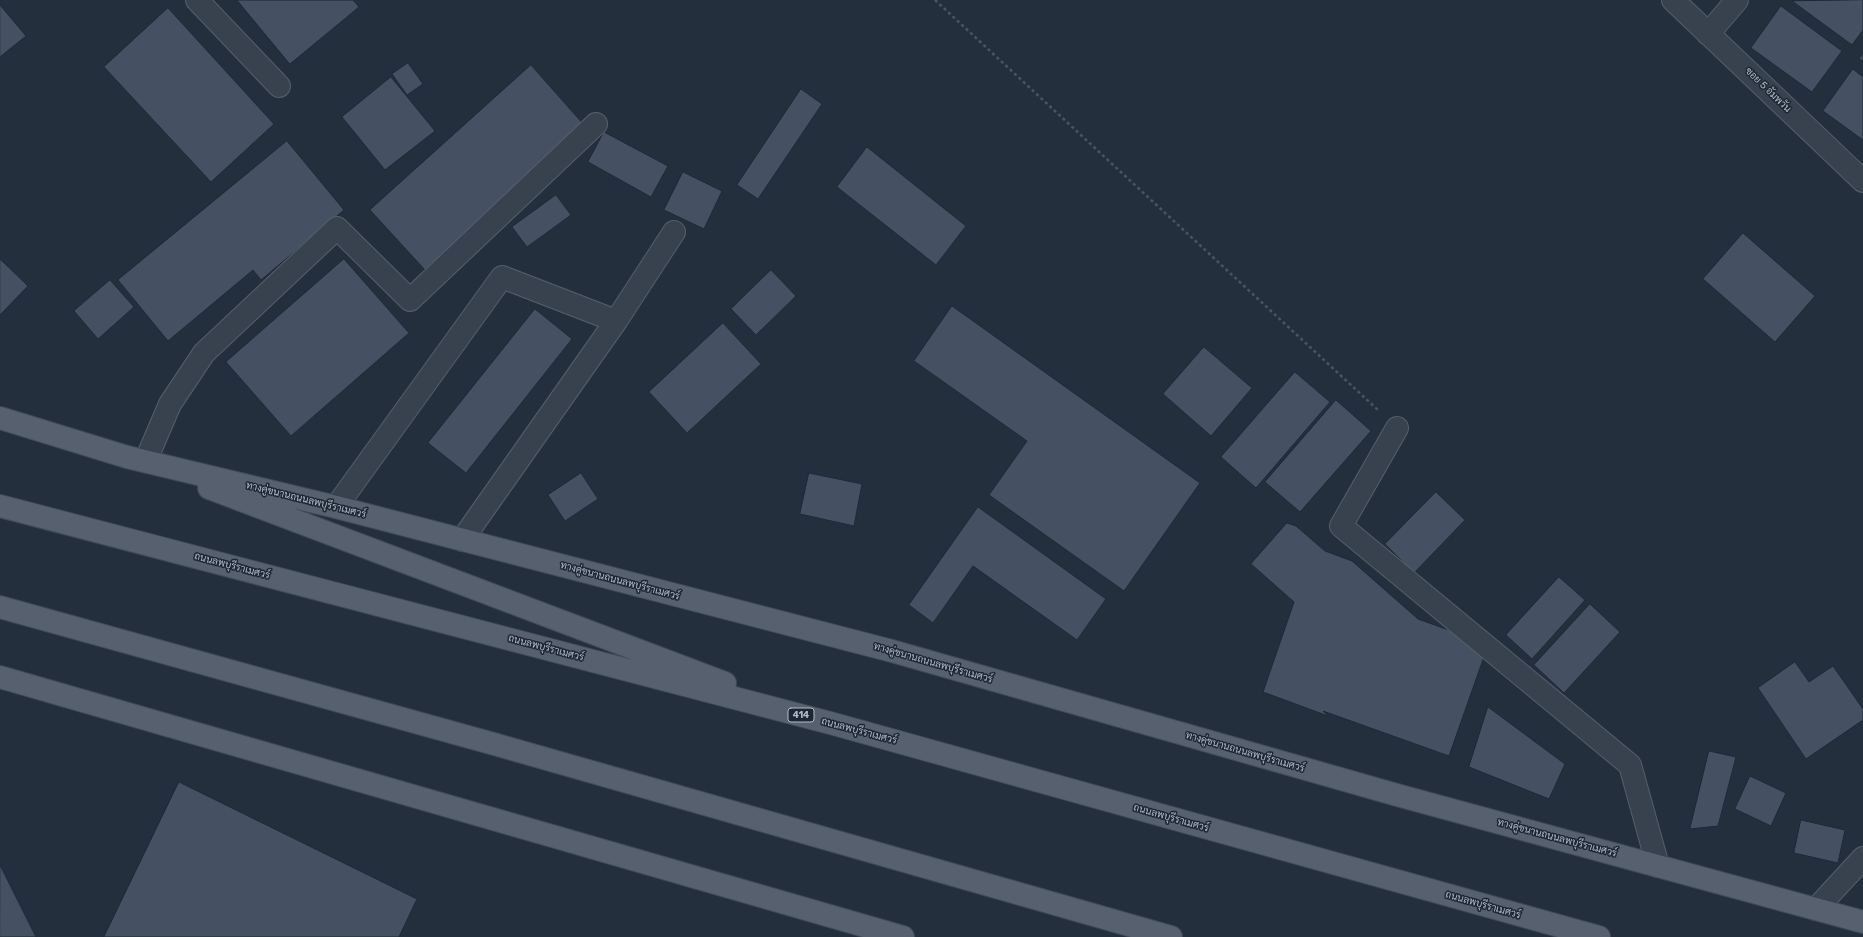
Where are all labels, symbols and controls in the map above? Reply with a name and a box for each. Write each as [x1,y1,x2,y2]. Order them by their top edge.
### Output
street label: ซอย 5 อัมพวัน [1743,65,1793,115]
street label: ทางคู่ขนานถนนลพบุรีราเมศวร์ [245,479,367,521]
street label: ถนนลพบุรีราเมศวร์ [193,550,271,582]
street label: ทางคู่ขนานถนนลพบุรีราเมศวร์ [559,559,681,603]
street label: ถนนลพบุรีราเมศวร์ [507,632,585,664]
street label: ทางคู่ขนานถนนลพบุรีราเมศวร์ [872,640,994,686]
road number: 414 [788,708,814,722]
street label: ถนนลพบุรีราเมศวร์ [820,715,898,747]
street label: ทางคู่ขนานถนนลพบุรีราเมศวร์ [1184,729,1306,775]
street label: ถนนลพบุรีราเมศวร์ [1132,802,1210,834]
street label: ทางคู่ขนานถนนลพบุรีราเมศวร์ [1496,816,1618,860]
street label: ถนนลพบุรีราเมศวร์ [1444,889,1522,921]

